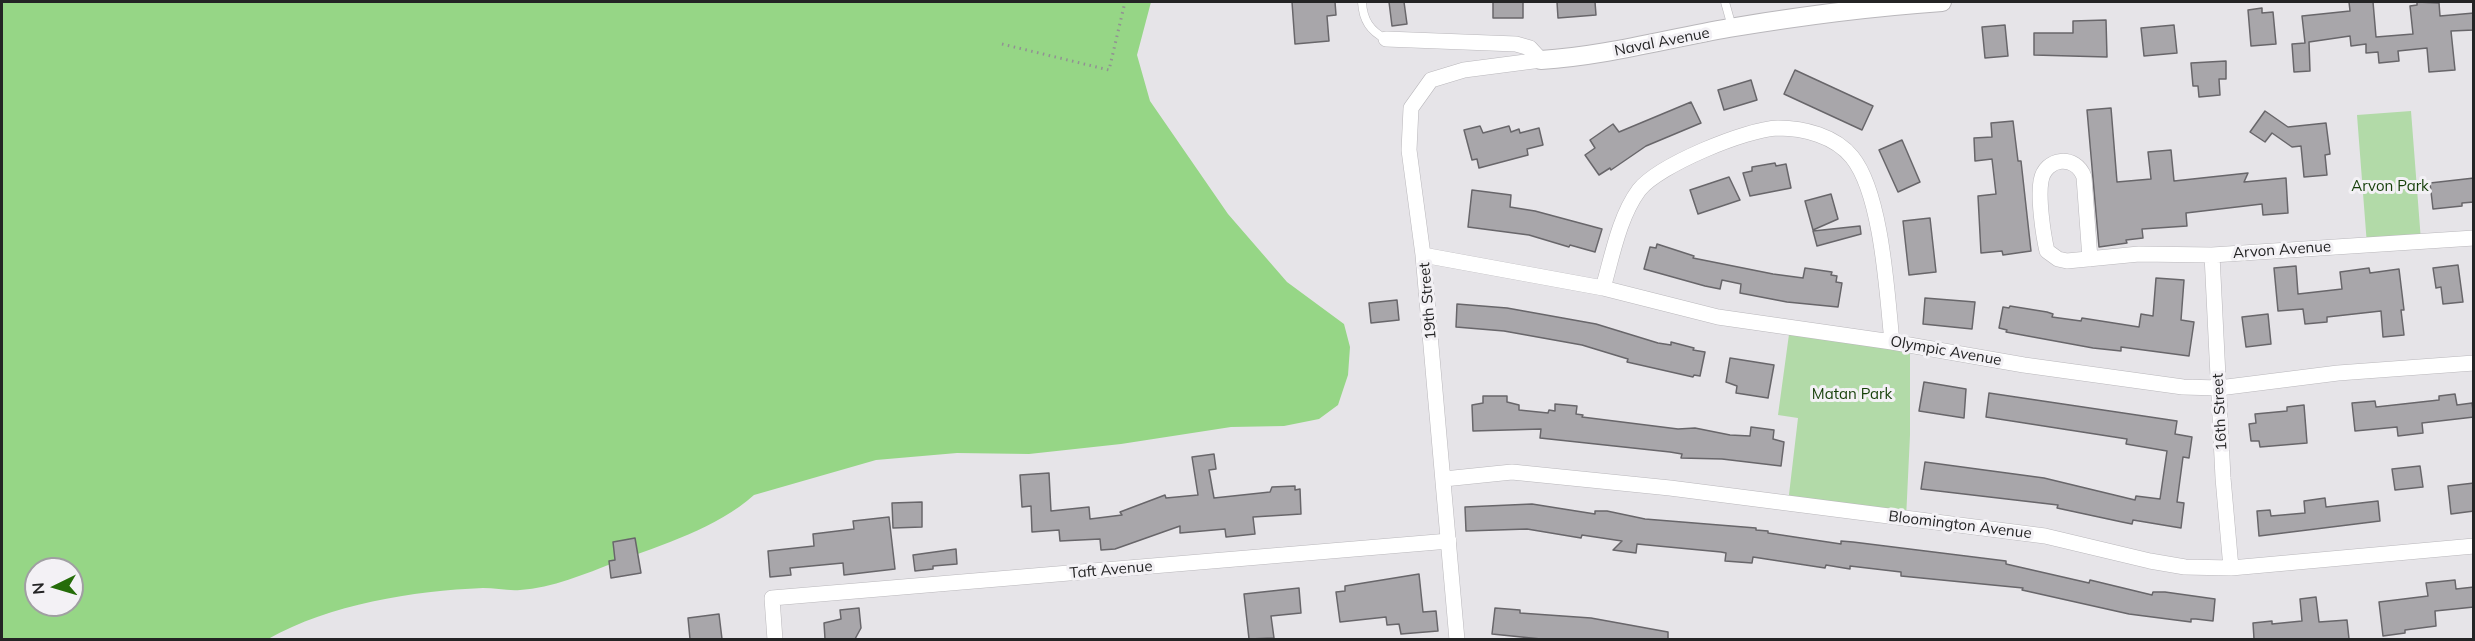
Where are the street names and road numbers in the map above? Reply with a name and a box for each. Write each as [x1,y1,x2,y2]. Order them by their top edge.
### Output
street label: Naval Avenue [1613,24,1711,60]
street label: Arvon Avenue [2232,238,2332,262]
street label: 19th Street [1416,262,1440,340]
street label: Olympic Avenue [1889,332,2003,370]
street label: 16th Street [2209,373,2231,451]
street label: Bloomington Avenue [1887,507,2033,543]
street label: Taft Avenue [1069,557,1153,583]

